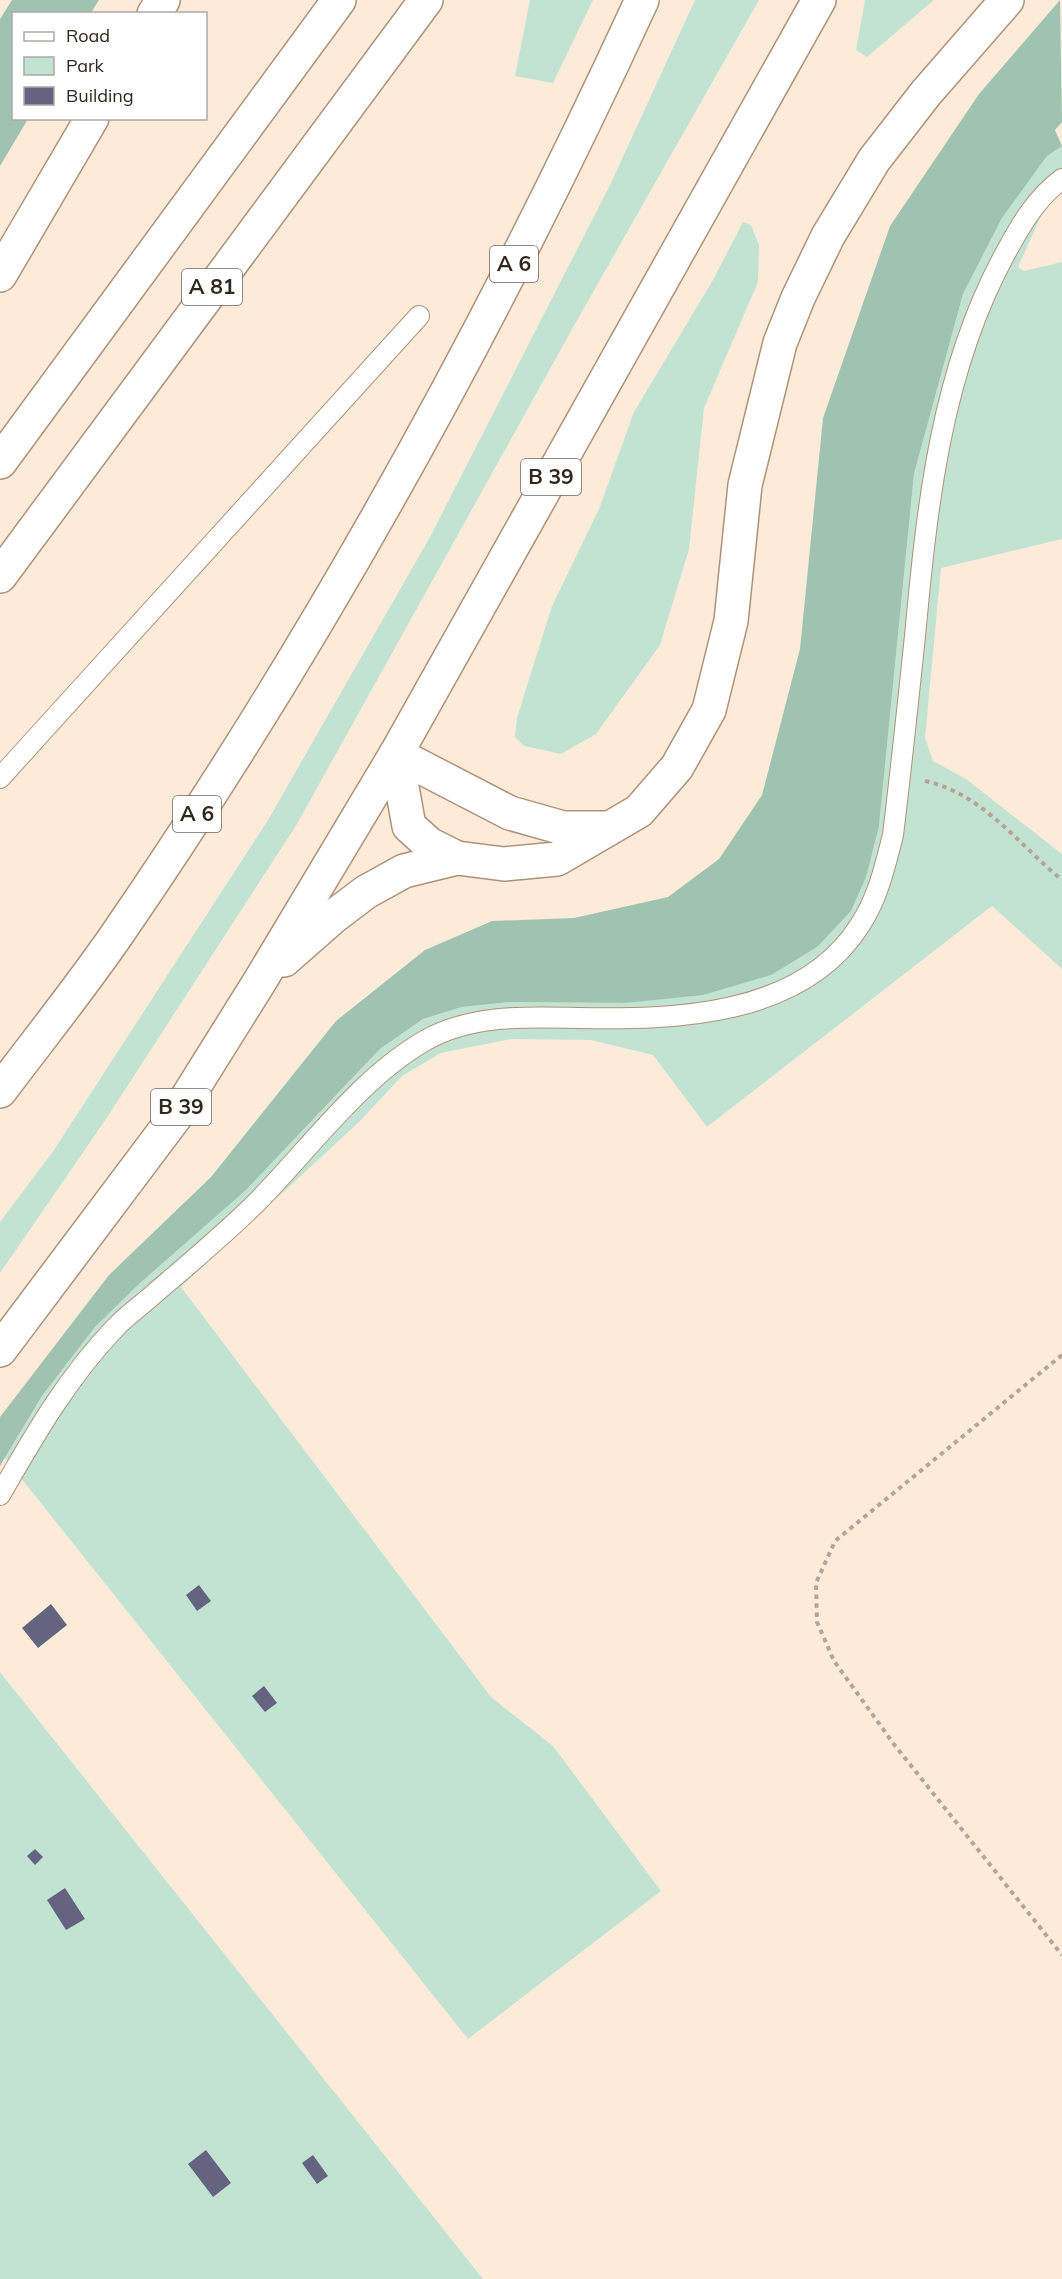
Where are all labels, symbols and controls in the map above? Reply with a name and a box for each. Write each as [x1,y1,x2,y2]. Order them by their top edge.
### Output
legend [12,12,207,120]
text: Road [66,24,110,47]
text: Park [66,54,105,77]
text: Building [66,84,134,107]
road number: A 6 [490,246,538,282]
road number: A 81 [182,269,242,305]
road number: B 39 [521,459,581,495]
road number: A 6 [173,796,221,832]
road number: B 39 [151,1089,211,1125]

